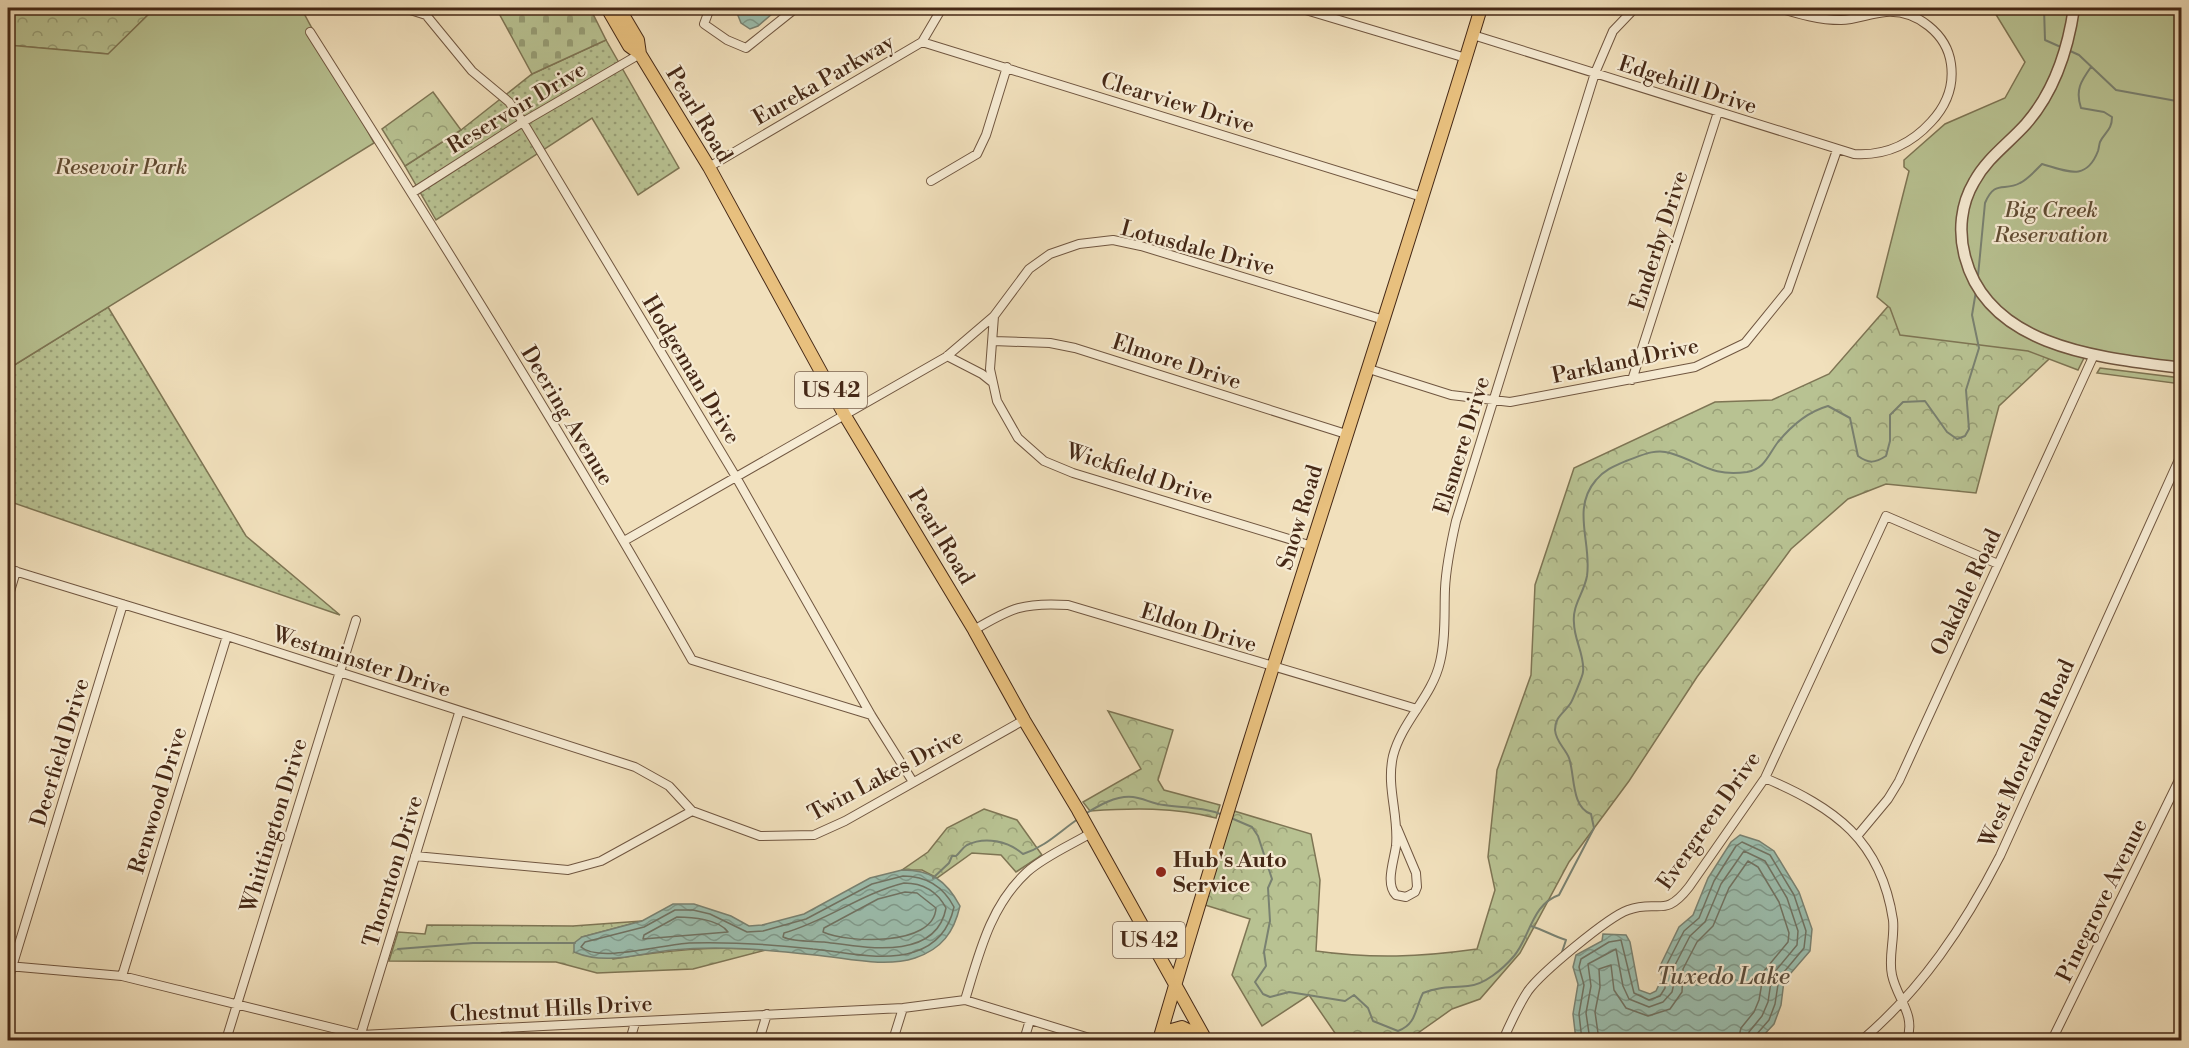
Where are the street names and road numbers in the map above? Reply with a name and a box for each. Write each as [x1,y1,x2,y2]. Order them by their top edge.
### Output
street label: Eureka Parkway [748,29,899,132]
street label: Edgehill Drive [1615,50,1760,120]
street label: Reservoir Drive [442,56,591,160]
street label: Pearl Road [660,62,738,168]
street label: Clearview Drive [1097,67,1258,140]
street label: Enderby Drive [1624,167,1695,313]
street label: Lotusdale Drive [1118,215,1278,282]
street label: Hodgeman Drive [636,290,746,449]
street label: Elmore Drive [1108,329,1245,396]
street label: Parkland Drive [1549,333,1701,390]
street label: Deering Avenue [514,341,619,490]
road number: US 42 [795,372,867,408]
street label: Elsmere Drive [1429,373,1496,518]
street label: Wickfield Drive [1062,438,1217,511]
street label: Snow Road [1272,461,1329,573]
street label: Pearl Road [902,484,980,590]
street label: Oakdale Road [1925,525,2008,660]
street label: Eldon Drive [1137,598,1260,659]
street label: Westminster Drive [268,621,454,704]
street label: West Moreland Road [1973,655,2081,853]
street label: Deerfield Drive [25,675,96,830]
street label: Twin Lakes Drive [803,723,968,828]
street label: Renwood Drive [123,724,194,877]
street label: Whittington Drive [235,735,314,917]
street label: Evergreen Drive [1652,746,1767,895]
street label: Thornton Drive [358,792,429,950]
street label: Pinegrove Avenue [2051,815,2154,987]
road number: US 42 [1113,922,1185,958]
street label: Chestnut Hills Drive [449,991,653,1028]

